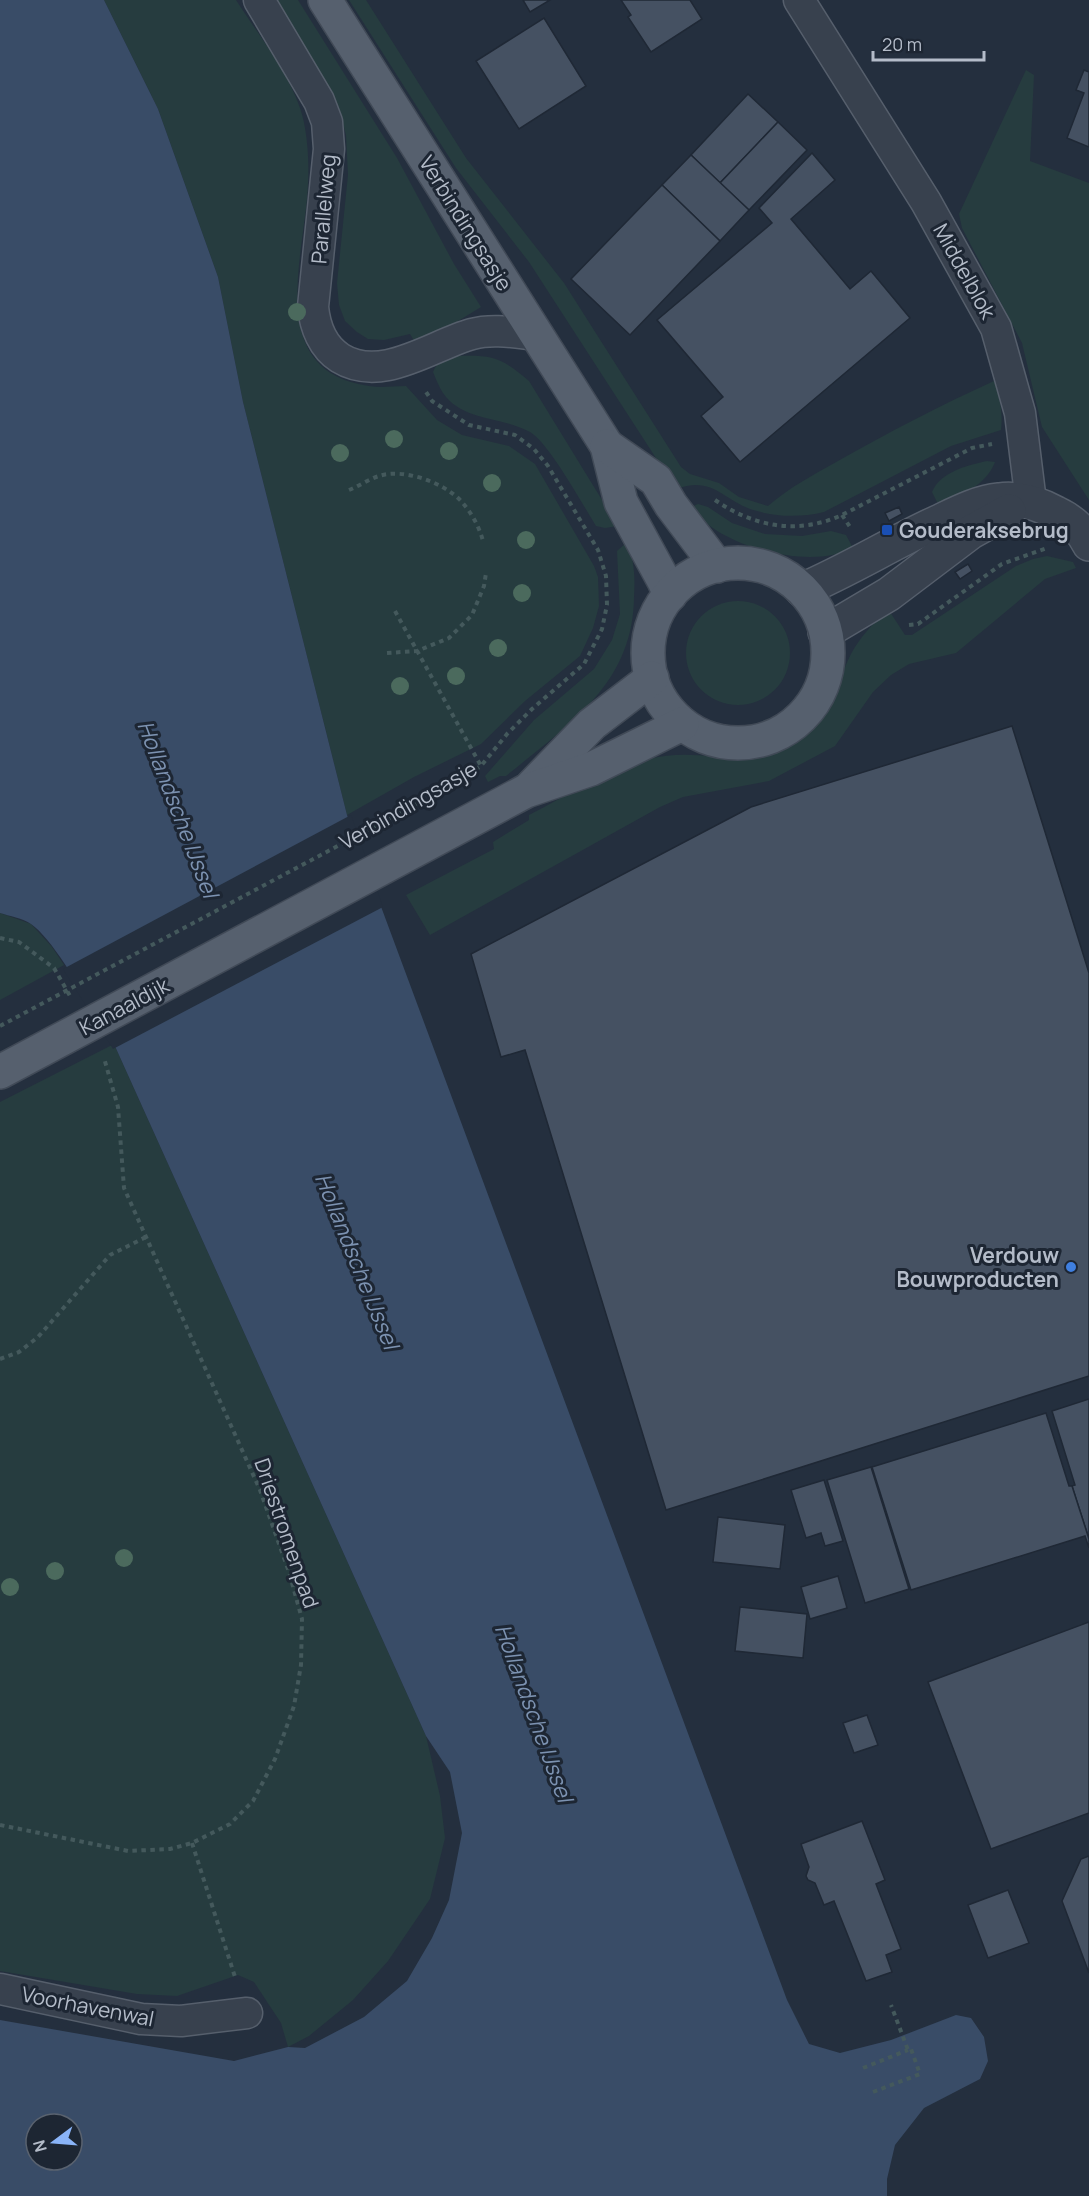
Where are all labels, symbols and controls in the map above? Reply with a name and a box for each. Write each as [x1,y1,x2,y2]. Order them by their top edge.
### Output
scale bar [873,24,984,62]
text: 20 m [882,32,922,56]
street label: Verbindingsasje [413,150,519,296]
street label: Parallelweg [304,153,342,265]
street label: Middelblok [927,218,1003,324]
place label: Gouderaksebrug [899,516,1069,544]
marker: Gouderaksebrug [880,523,894,537]
water label: Hollandsche IJssel [130,716,227,904]
street label: Verbindingsasje [334,754,482,856]
street label: Kanaaldijk [74,970,174,1041]
water label: Hollandsche IJssel [308,1169,407,1356]
place label: Verdouw Bouwproducten [897,1241,1059,1293]
marker: Verdouw Bouwproducten [1064,1260,1078,1274]
street label: Driestromenpad [248,1454,326,1612]
water label: Hollandsche IJssel [488,1620,581,1809]
street label: Voorhavenwal [19,1979,157,2033]
north arrow [24,2112,84,2172]
text: N [27,2138,52,2155]

